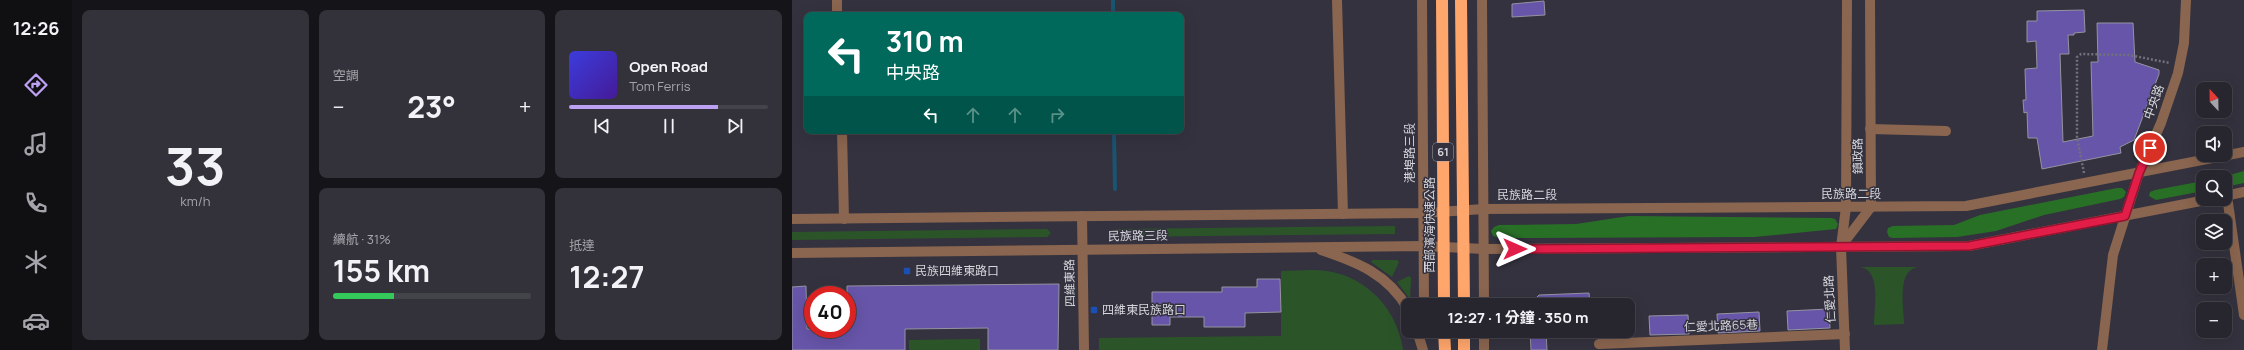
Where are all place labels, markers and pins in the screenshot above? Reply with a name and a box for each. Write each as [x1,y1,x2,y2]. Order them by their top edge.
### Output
pin [2133,131,2167,165]
place label: 民族四維東路口 [915,262,999,279]
marker: 民族四維東路口 [902,266,912,276]
place label: 四維東民族路口 [1102,301,1186,318]
marker: 四維東民族路口 [1089,305,1099,315]

